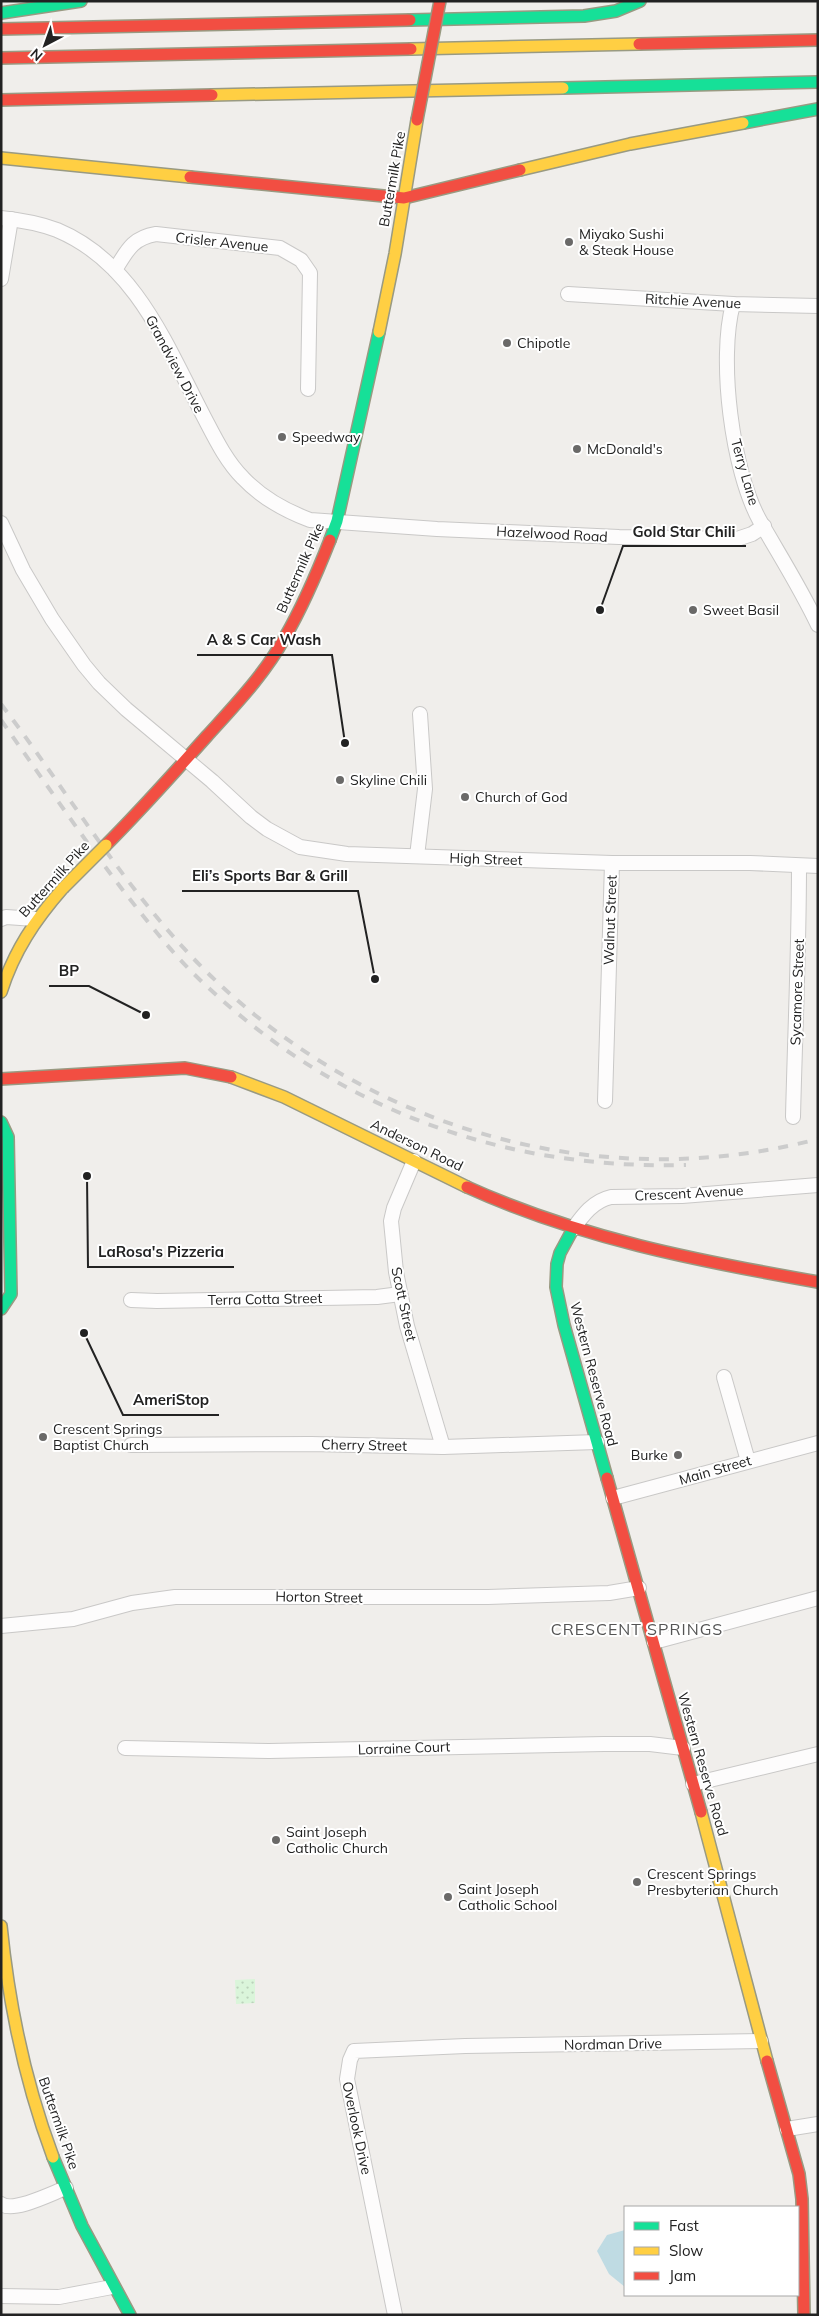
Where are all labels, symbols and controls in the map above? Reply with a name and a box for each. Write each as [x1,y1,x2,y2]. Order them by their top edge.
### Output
north arrow [20,20,70,70]
text: N [27,45,46,65]
street label: Buttermilk Pike [375,130,409,228]
place label: Miyako Sushi & Steak House [579,225,674,259]
street label: Crisler Avenue [175,228,269,256]
marker: Miyako Sushi & Steak House [563,236,575,248]
street label: Ritchie Avenue [644,289,742,313]
street label: Grandview Drive [142,312,208,416]
place label: Chipotle [517,334,570,352]
marker: Chipotle [501,337,513,349]
place label: Speedway [292,428,361,446]
marker: Speedway [276,431,288,443]
street label: Terry Lane [727,437,763,507]
place label: McDonald's [587,440,663,458]
marker: McDonald's [571,443,583,455]
callout: Gold Star Chili [623,516,746,546]
street label: Buttermilk Pike [272,520,328,616]
street label: Hazelwood Road [496,522,608,546]
text: Gold Star Chili [633,522,735,541]
place label: Sweet Basil [703,601,779,619]
marker: Sweet Basil [687,604,699,616]
callout: A & S Car Wash [197,625,332,655]
text: A & S Car Wash [207,630,321,649]
place label: Skyline Chili [350,771,427,789]
marker: Skyline Chili [334,774,346,786]
place label: Church of God [475,788,568,806]
marker: Church of God [459,791,471,803]
street label: Buttermilk Pike [15,837,93,921]
street label: High Street [449,849,523,869]
callout: Eli’s Sports Bar & Grill [182,861,358,891]
text: Eli’s Sports Bar & Grill [192,866,348,885]
street label: Walnut Street [599,875,621,965]
street label: Sycamore Street [786,938,808,1046]
callout: BP [49,956,89,986]
text: BP [59,961,79,980]
street label: Anderson Road [368,1115,466,1175]
street label: Crescent Avenue [634,1181,744,1205]
callout: LaRosa's Pizzeria [88,1237,234,1267]
text: LaRosa's Pizzeria [98,1242,224,1261]
street label: Scott Street [387,1265,421,1343]
street label: Terra Cotta Street [208,1289,323,1309]
street label: Western Reserve Road [566,1300,622,1448]
callout: AmeriStop [123,1385,219,1415]
text: AmeriStop [133,1390,209,1409]
place label: Crescent Springs Baptist Church [53,1420,162,1454]
marker: Crescent Springs Baptist Church [37,1431,49,1443]
street label: Cherry Street [321,1435,407,1455]
place label: Burke [631,1446,668,1464]
marker: Burke [672,1449,684,1461]
street label: Main Street [677,1451,753,1489]
street label: Horton Street [275,1587,363,1607]
district label: CRESCENT SPRINGS [551,1619,723,1639]
street label: Western Reserve Road [674,1690,732,1838]
street label: Lorraine Court [358,1737,451,1759]
place label: Saint Joseph Catholic Church [286,1823,388,1857]
marker: Saint Joseph Catholic Church [270,1834,282,1846]
place label: Crescent Springs Presbyterian Church [647,1865,778,1899]
marker: Crescent Springs Presbyterian Church [631,1876,643,1888]
place label: Saint Joseph Catholic School [458,1880,557,1914]
marker: Saint Joseph Catholic School [442,1891,454,1903]
street label: Nordman Drive [564,2034,662,2054]
street label: Buttermilk Pike [35,2074,83,2172]
street label: Overlook Drive [338,2080,376,2176]
legend [624,2206,799,2296]
text: Fast [669,2216,699,2235]
text: Slow [669,2241,703,2260]
text: Jam [669,2266,696,2285]

